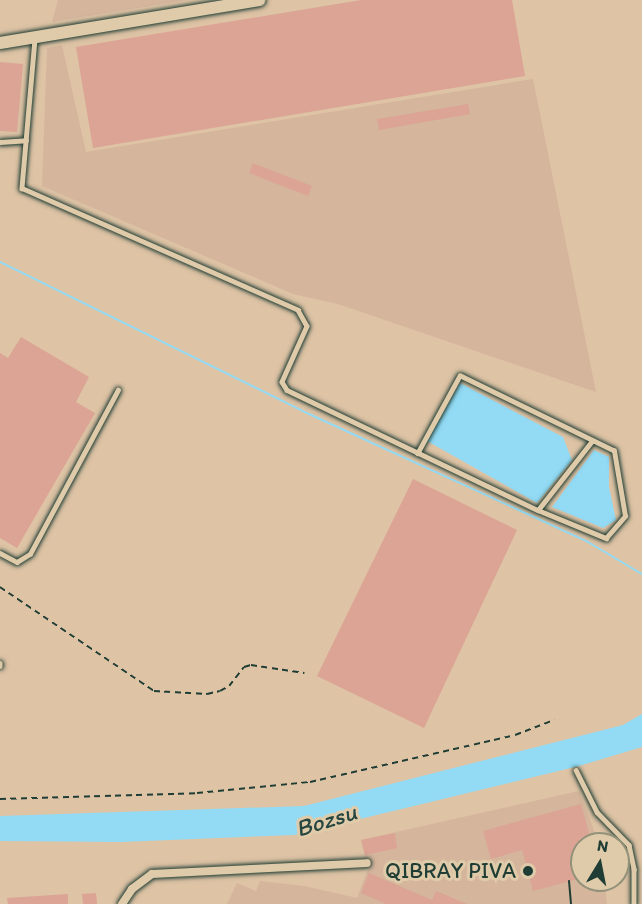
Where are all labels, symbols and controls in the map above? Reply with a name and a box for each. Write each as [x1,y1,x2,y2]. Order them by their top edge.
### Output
water label: Bozsu [292,797,360,843]
north arrow [570,832,630,892]
text: N [596,835,610,856]
place label: QIBRAY PIVA [385,858,516,884]
marker: QIBRAY PIVA [521,864,535,878]

